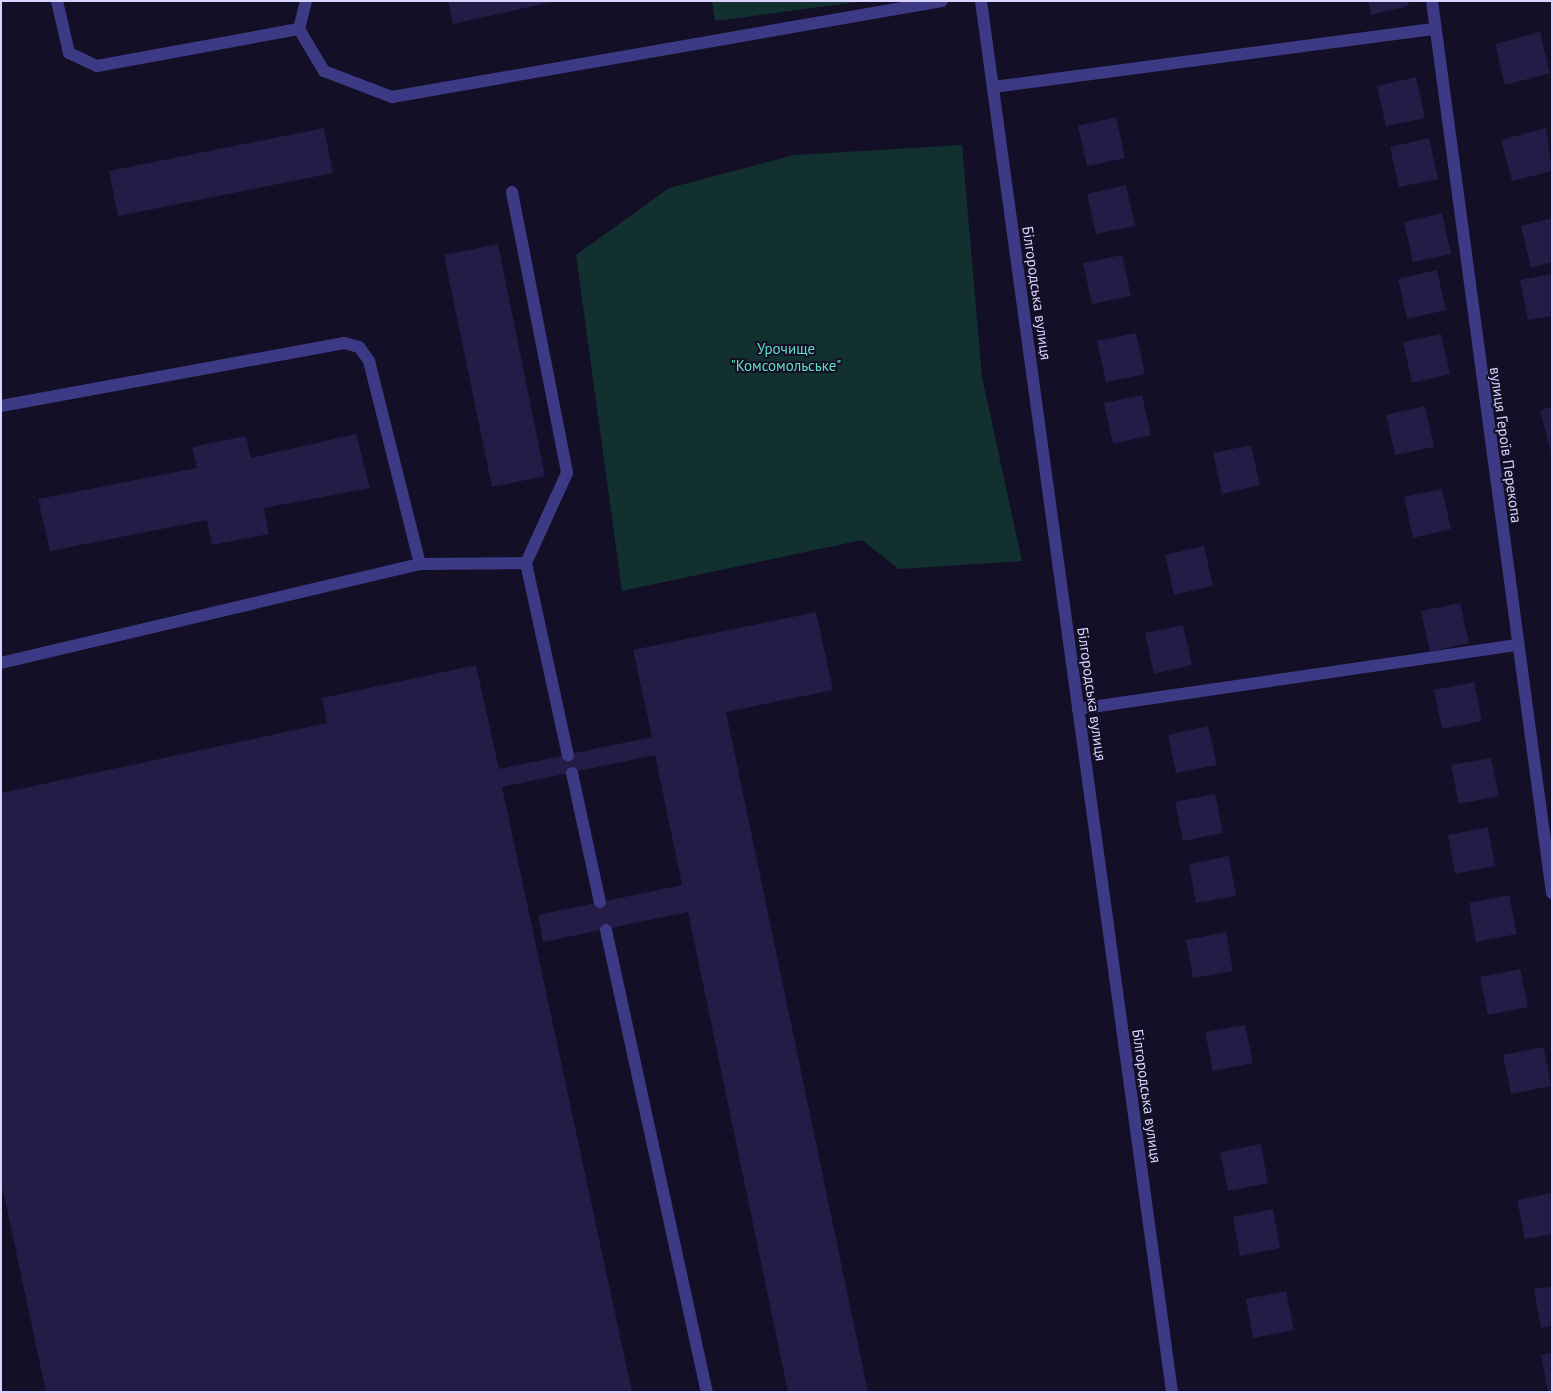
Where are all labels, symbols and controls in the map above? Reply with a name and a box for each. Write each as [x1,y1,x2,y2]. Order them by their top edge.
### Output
street label: Білгородська вулиця [1019,225,1055,361]
park label: Урочище "Комсомольське" [731,339,841,374]
street label: вулиця Героїв Перекопа [1486,366,1526,524]
street label: Білгородська вулиця [1074,626,1110,762]
street label: Білгородська вулиця [1129,1028,1165,1164]

